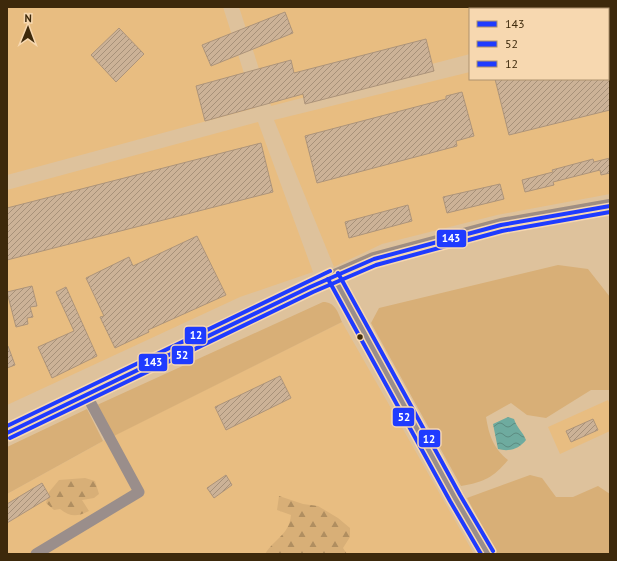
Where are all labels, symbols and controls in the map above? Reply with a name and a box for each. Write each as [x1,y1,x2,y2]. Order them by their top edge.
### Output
north arrow [8,8,48,48]
legend [469,8,609,80]
text: N [24,11,32,25]
text: 143 [505,16,525,31]
text: 52 [505,36,518,51]
text: 12 [505,56,518,71]
line badge: 143 [436,229,467,248]
text: 143 [442,231,460,245]
line badge: 12 [184,326,207,345]
text: 12 [190,328,202,342]
unlabelled marker [355,332,365,342]
line badge: 52 [171,345,194,365]
text: 52 [176,348,188,362]
line badge: 143 [138,353,168,372]
text: 143 [144,355,162,369]
line badge: 52 [392,407,415,427]
text: 52 [398,410,410,424]
line badge: 12 [418,429,441,448]
text: 12 [423,432,435,446]

